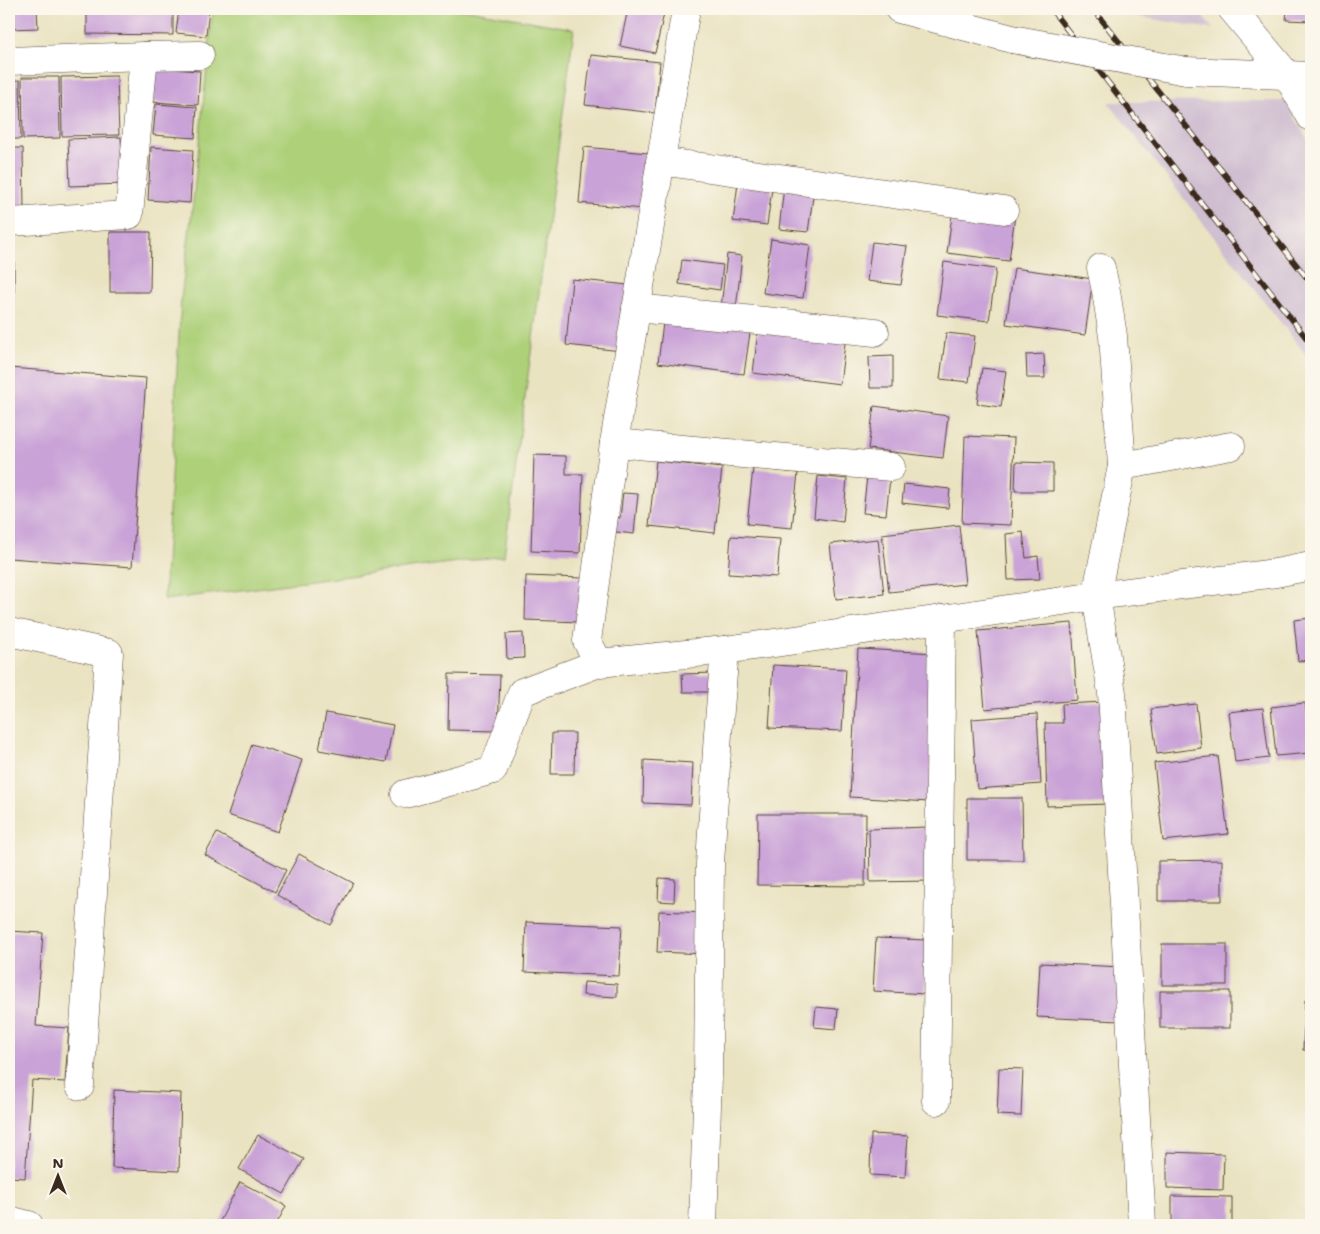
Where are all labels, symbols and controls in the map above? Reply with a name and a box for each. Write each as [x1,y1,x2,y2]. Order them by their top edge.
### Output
north arrow [32,1152,82,1202]
text: N [52,1154,64,1172]

